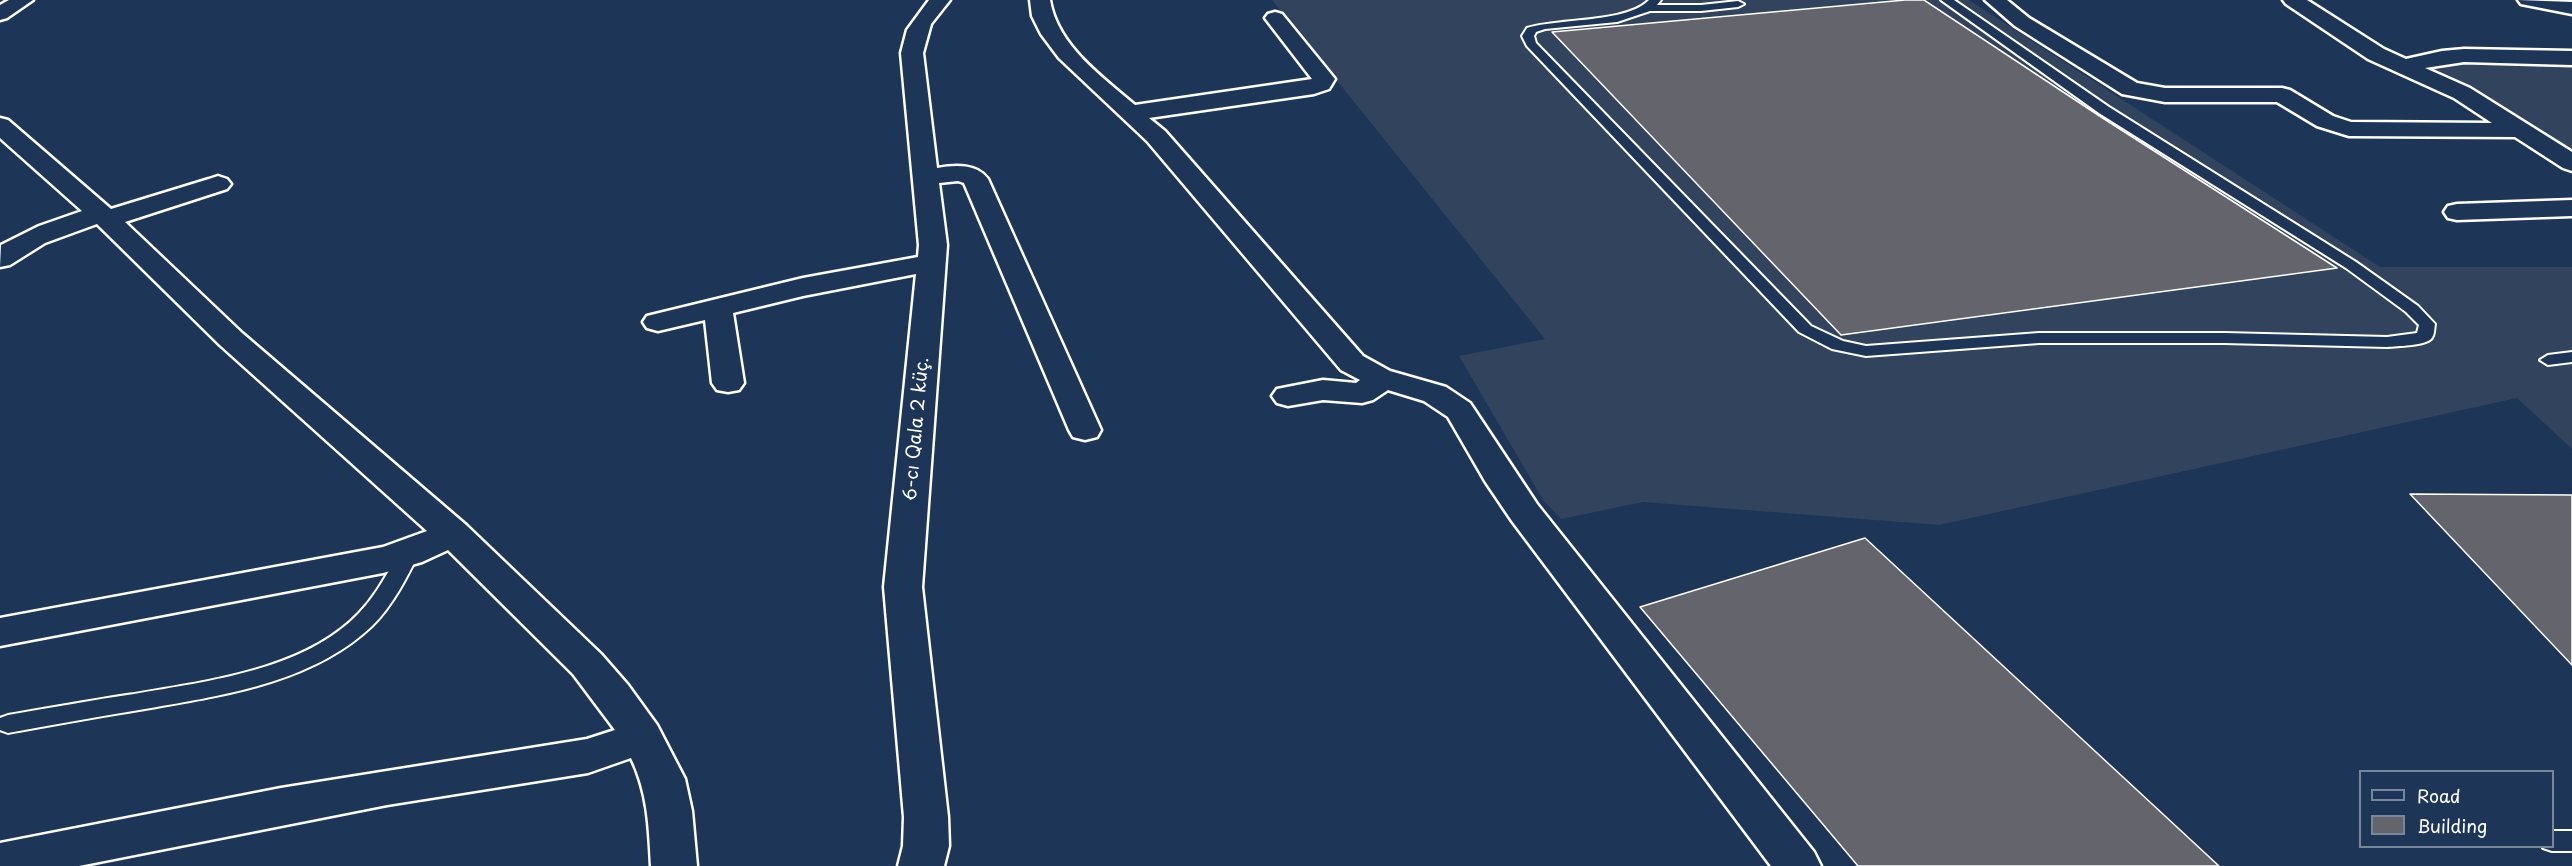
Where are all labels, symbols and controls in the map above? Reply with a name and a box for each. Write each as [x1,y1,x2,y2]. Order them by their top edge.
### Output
street label: 6-cı Qala 2 küç. [900,356,934,502]
legend [2359,770,2554,848]
text: Road [2417,782,2461,809]
text: Building [2417,812,2487,839]

